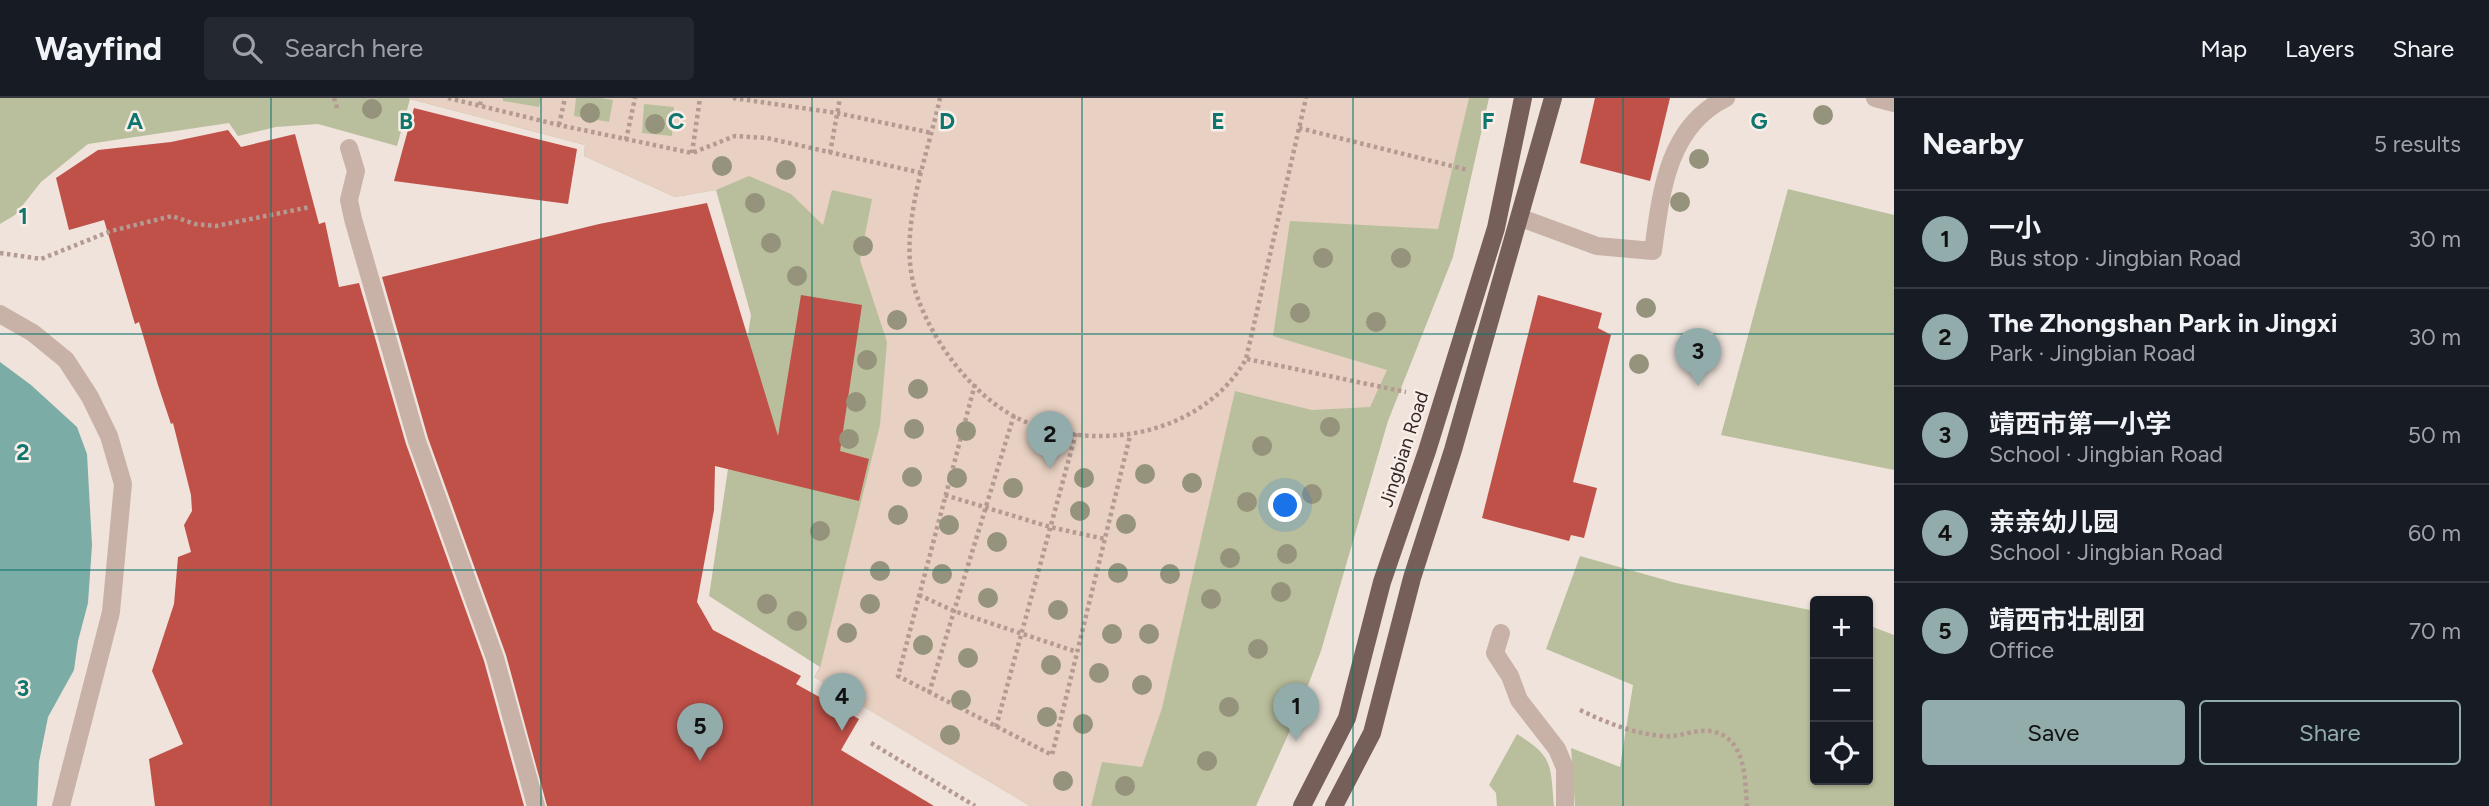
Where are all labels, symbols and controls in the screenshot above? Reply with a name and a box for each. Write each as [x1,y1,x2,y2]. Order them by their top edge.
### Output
search box [204,17,694,80]
text: Wayfind [35,29,162,68]
icon: search [228,29,266,67]
text: Search here [284,32,423,64]
text: Map [2200,34,2247,63]
text: Layers [2285,34,2354,63]
text: Share [2392,34,2454,63]
text: A [127,107,144,135]
text: B [399,107,413,135]
text: C [668,107,685,135]
text: D [939,107,955,135]
text: E [1211,107,1225,135]
text: F [1482,107,1495,135]
text: G [1750,107,1768,135]
text: Nearby [1922,125,2024,162]
text: 5 results [2374,130,2461,158]
text: 1 [18,202,28,230]
text: 一小 [1989,212,2041,244]
text: 1 [1940,225,1950,253]
text: 30 m [2408,225,2461,253]
text: Bus stop · Jingbian Road [1989,244,2241,272]
text: The Zhongshan Park in Jingxi [1989,307,2337,339]
text: 2 [1938,323,1952,351]
text: 30 m [2408,323,2461,351]
pin: 3 [1675,328,1721,386]
text: Park · Jingbian Road [1989,339,2195,367]
street label: Jingbian Road [1374,388,1434,510]
text: 靖西市第一小学 [1989,408,2171,440]
pin: 2 [1027,411,1073,469]
text: 3 [1939,421,1951,449]
text: 50 m [2408,421,2461,449]
text: 2 [16,438,30,466]
text: School · Jingbian Road [1989,440,2223,468]
your location [1268,488,1302,522]
text: 亲亲幼儿园 [1989,506,2119,538]
text: 4 [1938,519,1952,547]
text: 60 m [2408,519,2461,547]
text: School · Jingbian Road [1989,538,2223,566]
map controls [1810,596,1873,785]
button: + [1810,596,1873,659]
text: 靖西市壮剧团 [1989,604,2145,636]
text: 5 [1938,617,1952,645]
text: 70 m [2409,617,2461,645]
text: Office [1989,636,2054,664]
button: − [1810,659,1873,722]
pin: 4 [819,673,865,731]
text: 3 [17,674,29,702]
pin: 1 [1273,683,1319,741]
button: Save [1922,700,2185,765]
button: Share [2199,700,2461,765]
pin: 5 [677,703,723,761]
button: locate [1810,722,1873,785]

